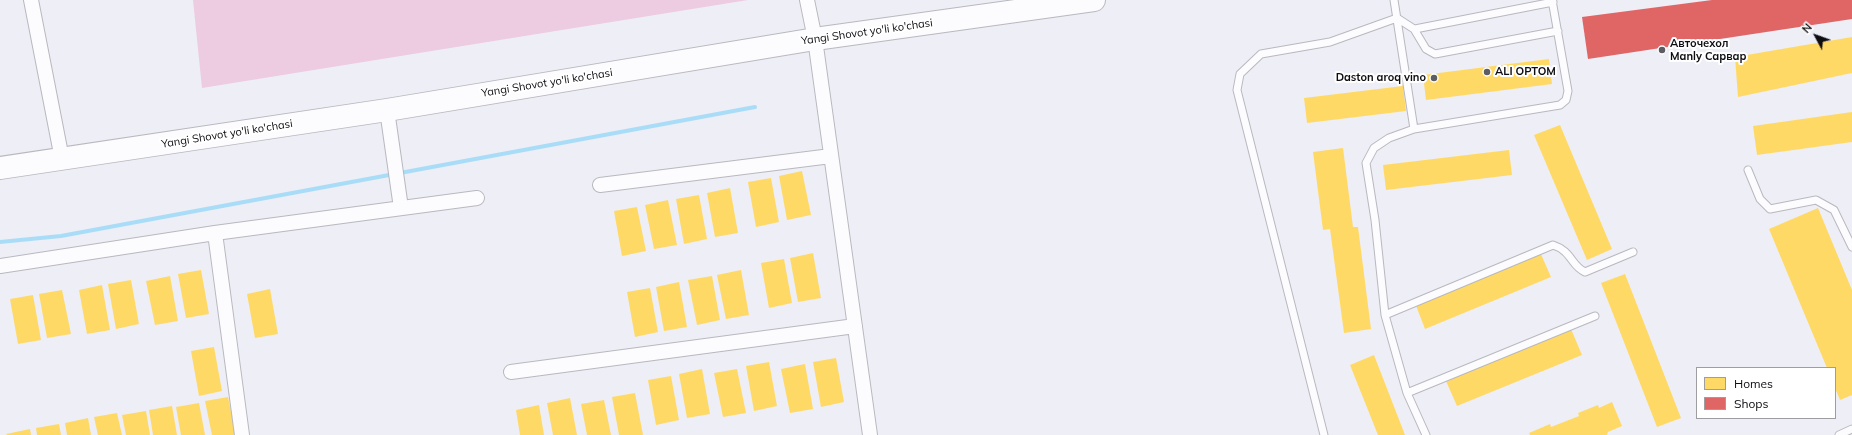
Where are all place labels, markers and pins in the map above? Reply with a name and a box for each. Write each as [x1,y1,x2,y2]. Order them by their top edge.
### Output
place label: Авточехол Manly Сарвар [1670,37,1747,63]
marker: Авточехол Manly Сарвар [1657,45,1667,55]
place label: ALI OPTOM [1495,65,1556,79]
marker: ALI OPTOM [1482,67,1492,77]
place label: Daston aroq vino [1336,71,1426,85]
marker: Daston aroq vino [1429,73,1439,83]

